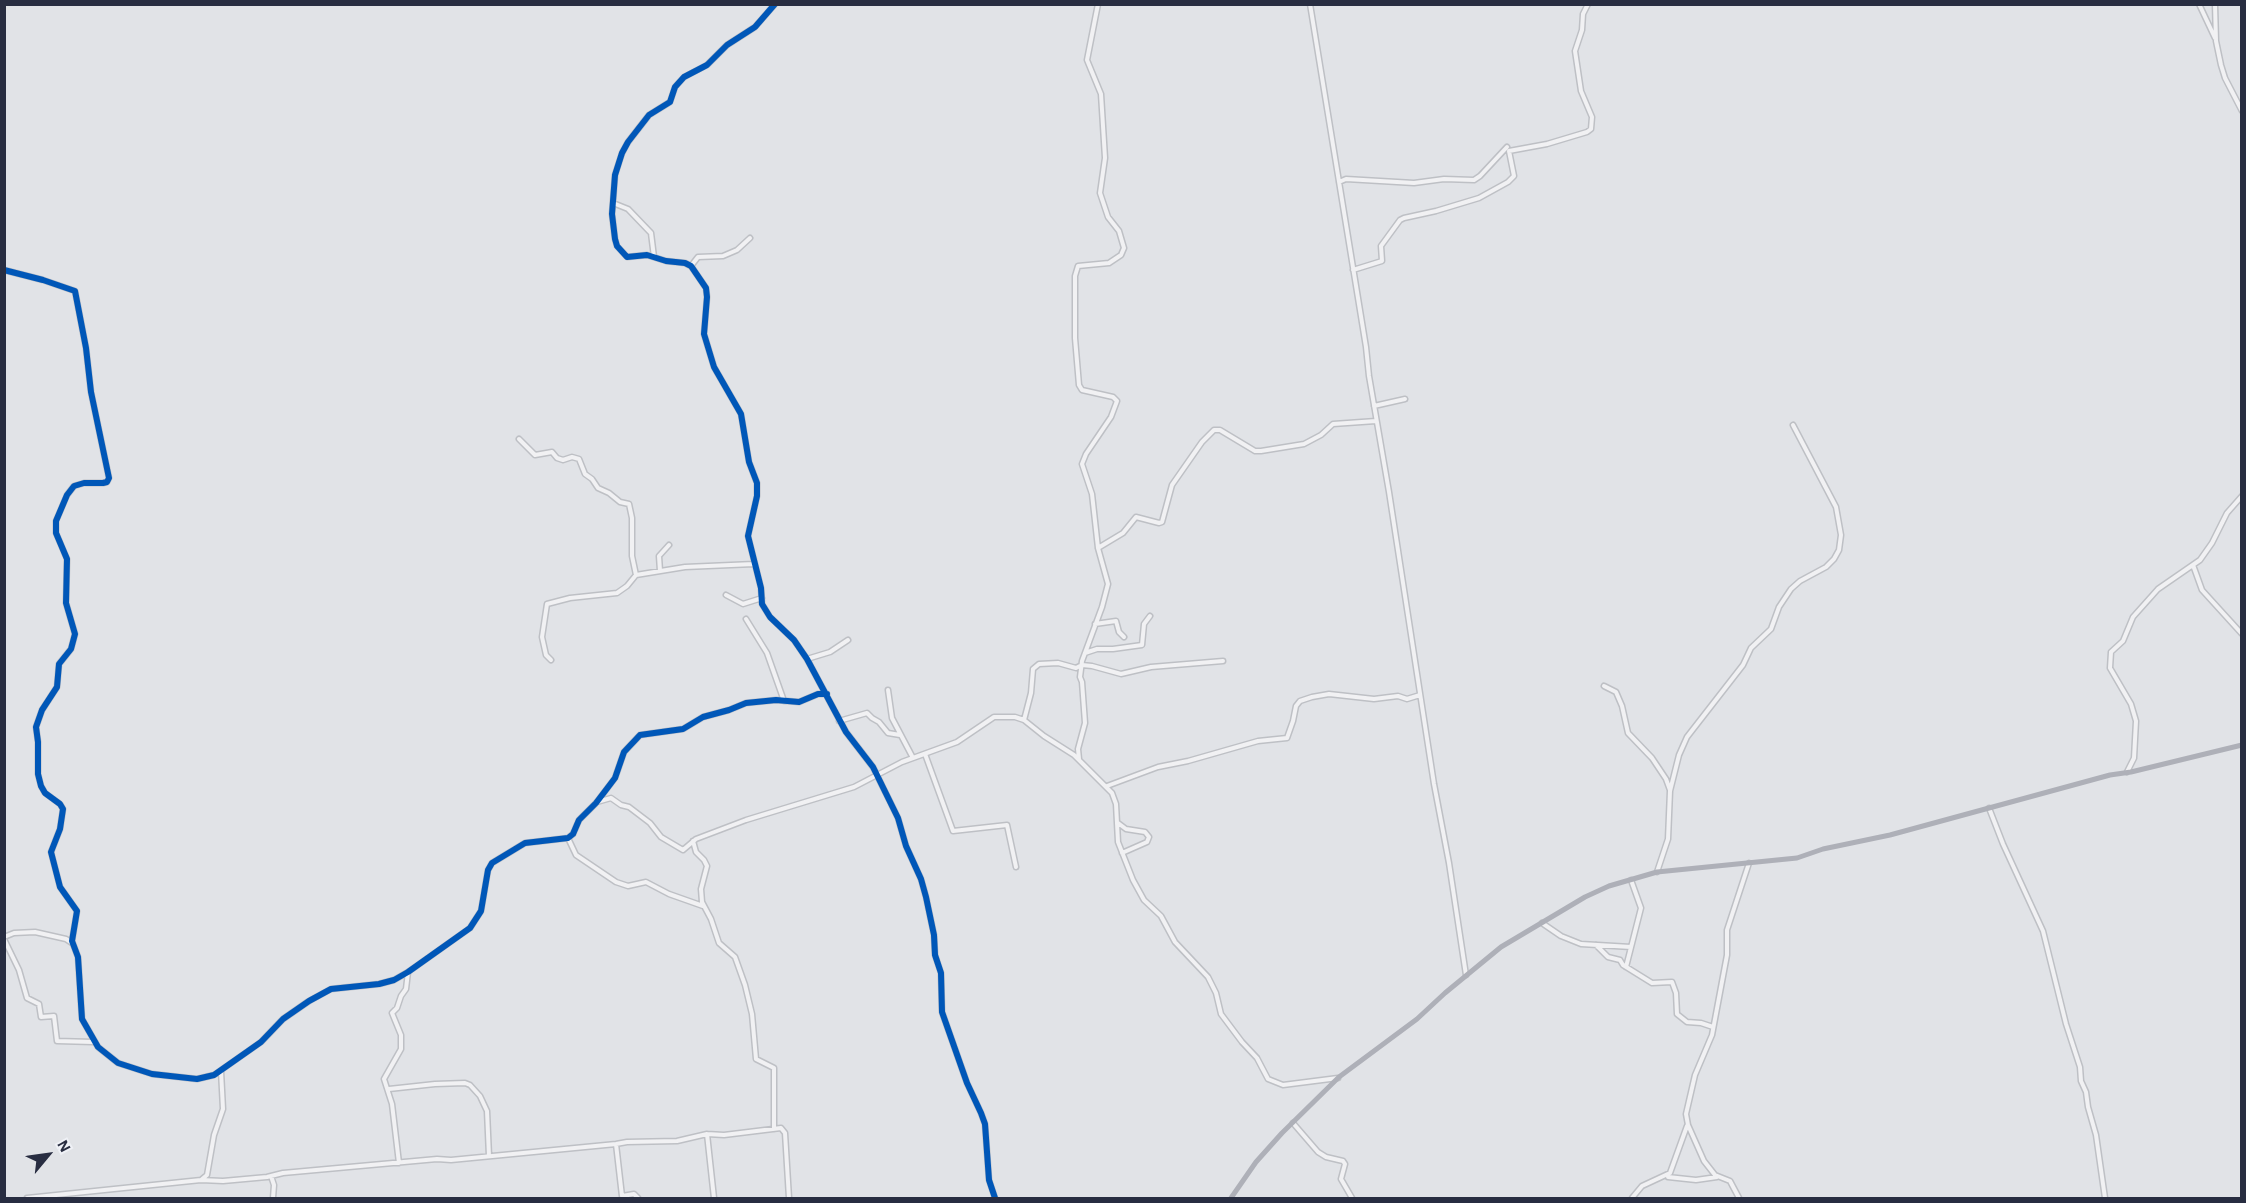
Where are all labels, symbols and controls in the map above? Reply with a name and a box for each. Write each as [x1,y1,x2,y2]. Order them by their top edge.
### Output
north arrow [18,1125,78,1185]
text: N [54,1138,73,1155]

